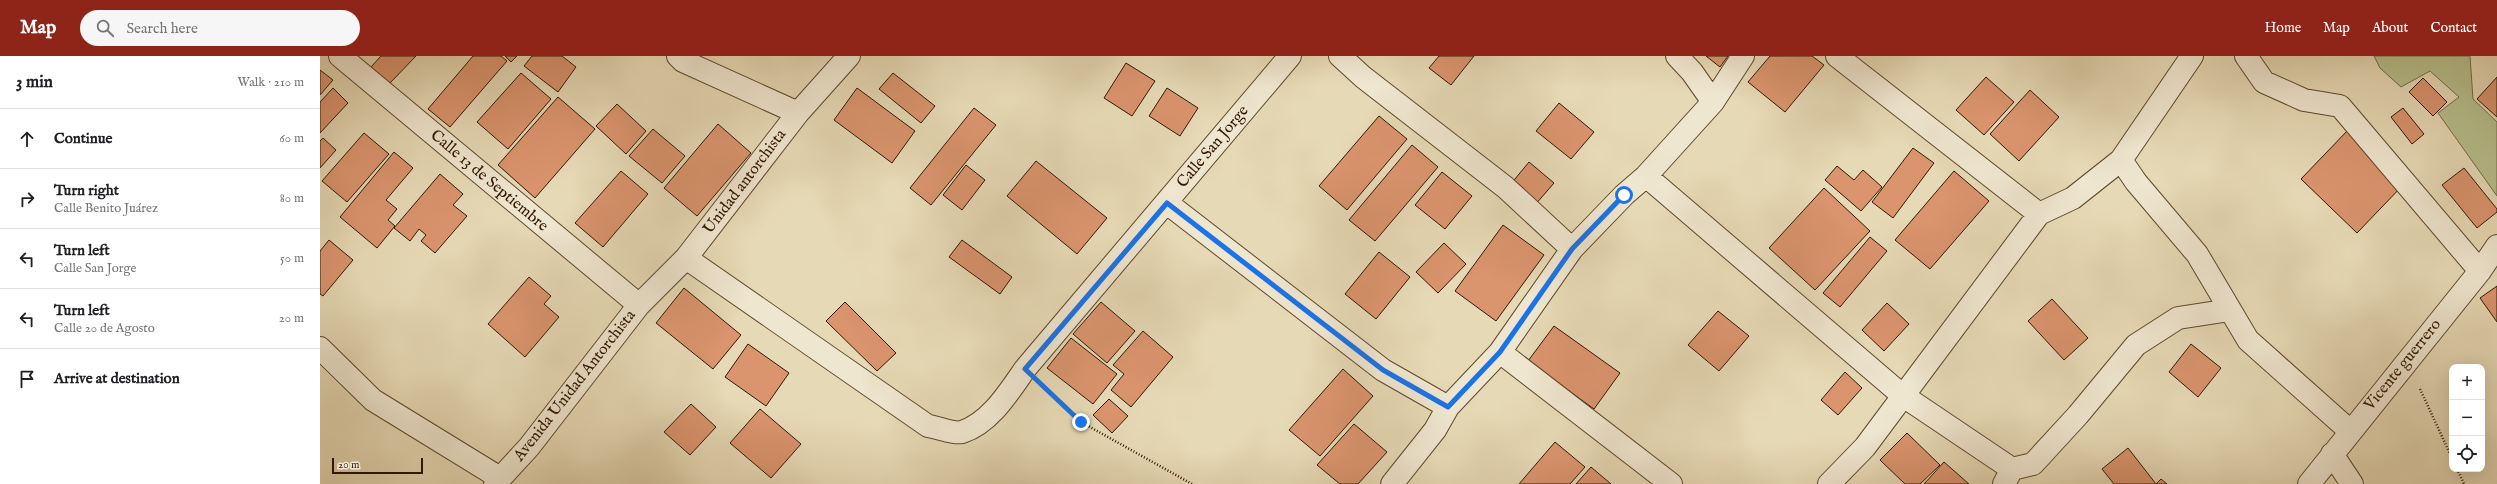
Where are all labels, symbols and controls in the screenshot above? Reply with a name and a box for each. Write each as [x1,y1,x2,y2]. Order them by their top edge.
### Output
search box [80,10,360,46]
text: Map [20,16,56,40]
icon: search [94,17,116,39]
text: Search here [126,19,198,38]
text: Home [2265,19,2301,37]
text: Map [2323,19,2350,37]
text: About [2372,19,2408,37]
text: Contact [2430,19,2477,37]
text: 3 min [16,72,53,93]
text: Walk · 210 m [238,74,304,91]
street label: Calle San Jorge [1173,102,1253,192]
street label: Unidad antorchista [699,125,791,238]
street label: Calle 13 de Septiembre [426,126,552,236]
icon: ahead [16,128,38,150]
text: Continue [54,129,112,148]
text: 60 m [279,130,304,147]
text: Turn right [54,181,119,200]
route start [1615,186,1633,204]
icon: right [16,188,38,210]
text: 80 m [280,190,304,207]
text: Calle Benito Juárez [54,200,158,217]
text: Turn left [54,241,110,260]
icon: left [16,248,38,270]
text: 50 m [280,250,304,267]
text: Calle San Jorge [54,260,137,277]
text: Turn left [54,301,110,320]
street label: Avenida Unidad Antorchista [509,306,640,467]
icon: left [16,308,38,330]
text: 20 m [279,310,304,327]
street label: Vicente guerrero [2359,315,2446,415]
text: Calle 20 de Agosto [54,320,155,337]
map controls [2449,364,2485,472]
button: + [2449,364,2485,400]
icon: arrive [16,368,38,390]
text: Arrive at destination [54,369,180,388]
button: − [2449,400,2485,436]
route end [1072,413,1090,431]
button: locate [2449,436,2485,472]
scale bar [332,456,423,475]
text: 20 m [338,458,359,472]

